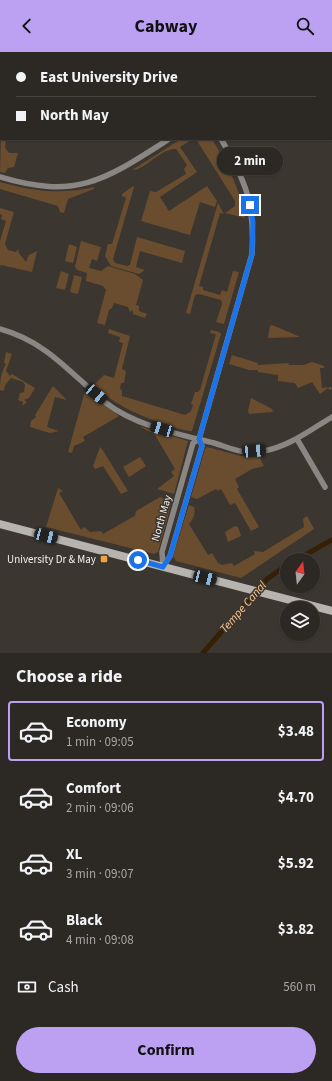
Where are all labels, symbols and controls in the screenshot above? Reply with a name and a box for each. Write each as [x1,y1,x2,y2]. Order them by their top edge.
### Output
text: Cabway [135,14,197,39]
icon: back [16,15,38,37]
icon: search [294,15,316,37]
text: East University Drive [40,67,178,88]
text: North May [40,105,109,126]
callout: 2 min [217,147,283,175]
text: 2 min [234,152,266,170]
route end [241,196,259,214]
car [83,382,109,406]
car [149,420,175,438]
car [242,444,266,458]
street label: North May [148,493,175,543]
car [33,527,59,545]
route start [129,551,147,569]
place label: University Dr & May [7,552,96,567]
north arrow [280,553,320,593]
map controls [280,553,320,641]
marker: University Dr & May [99,554,109,564]
car [192,569,218,587]
water label: Tempe Canal [216,578,271,637]
button: layers [280,601,320,641]
text: Choose a ride [16,664,122,689]
text: Economy [66,712,127,733]
icon: car [18,713,54,749]
text: $3.48 [278,721,314,742]
text: 1 min · 09:05 [66,733,134,751]
text: Comfort [66,778,121,799]
icon: car [18,779,54,815]
text: $4.70 [278,787,314,808]
text: 2 min · 09:06 [66,799,134,817]
text: XL [66,844,82,865]
icon: car [18,845,54,881]
text: $5.92 [278,853,314,874]
text: 3 min · 09:07 [66,865,134,883]
text: Black [66,910,103,931]
icon: car [18,911,54,947]
text: $3.82 [278,919,314,940]
text: 4 min · 09:08 [66,931,134,949]
icon: cash [16,976,38,998]
text: Cash [48,977,79,998]
text: 560 m [283,978,316,996]
button: Confirm [16,1027,316,1073]

